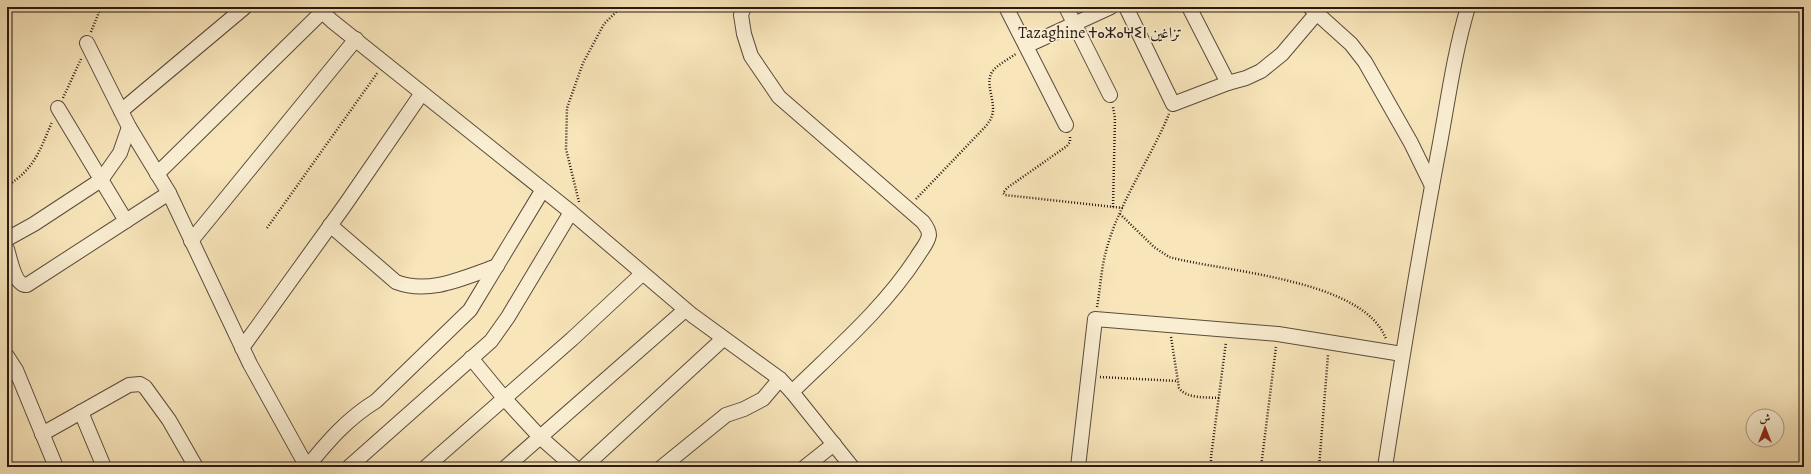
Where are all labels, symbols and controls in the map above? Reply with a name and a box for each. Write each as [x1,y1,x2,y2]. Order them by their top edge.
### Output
district label: Tazaghine ⵜⴰⵣⴰⵖⵉⵏ تزاغين [1018,22,1182,44]
north arrow [1745,408,1785,448]
text: ش [1760,411,1771,426]

